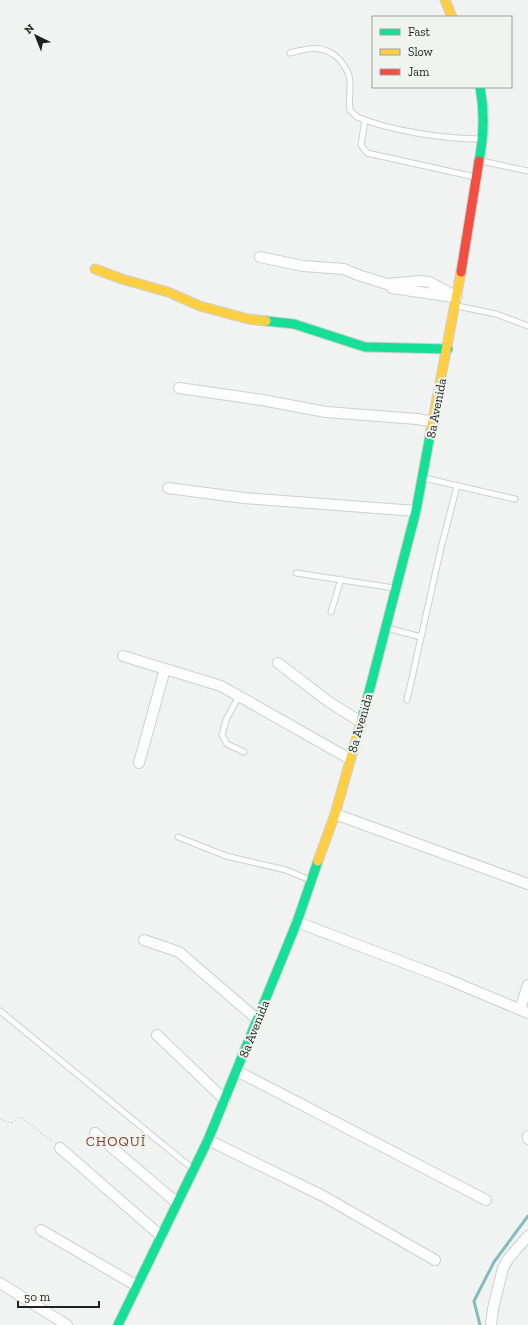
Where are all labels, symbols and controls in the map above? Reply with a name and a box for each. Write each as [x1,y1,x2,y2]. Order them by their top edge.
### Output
north arrow [16,16,56,56]
legend [372,16,512,88]
text: N [22,21,37,37]
text: Fast [408,25,431,39]
text: Slow [408,45,434,59]
text: Jam [408,65,430,79]
street label: 8a Avenida [423,376,449,439]
street label: 8a Avenida [344,691,376,754]
street label: 8a Avenida [236,997,273,1060]
district label: CHOQUÍ [86,1133,146,1150]
scale bar [18,1283,99,1309]
text: 50 m [24,1290,51,1304]

